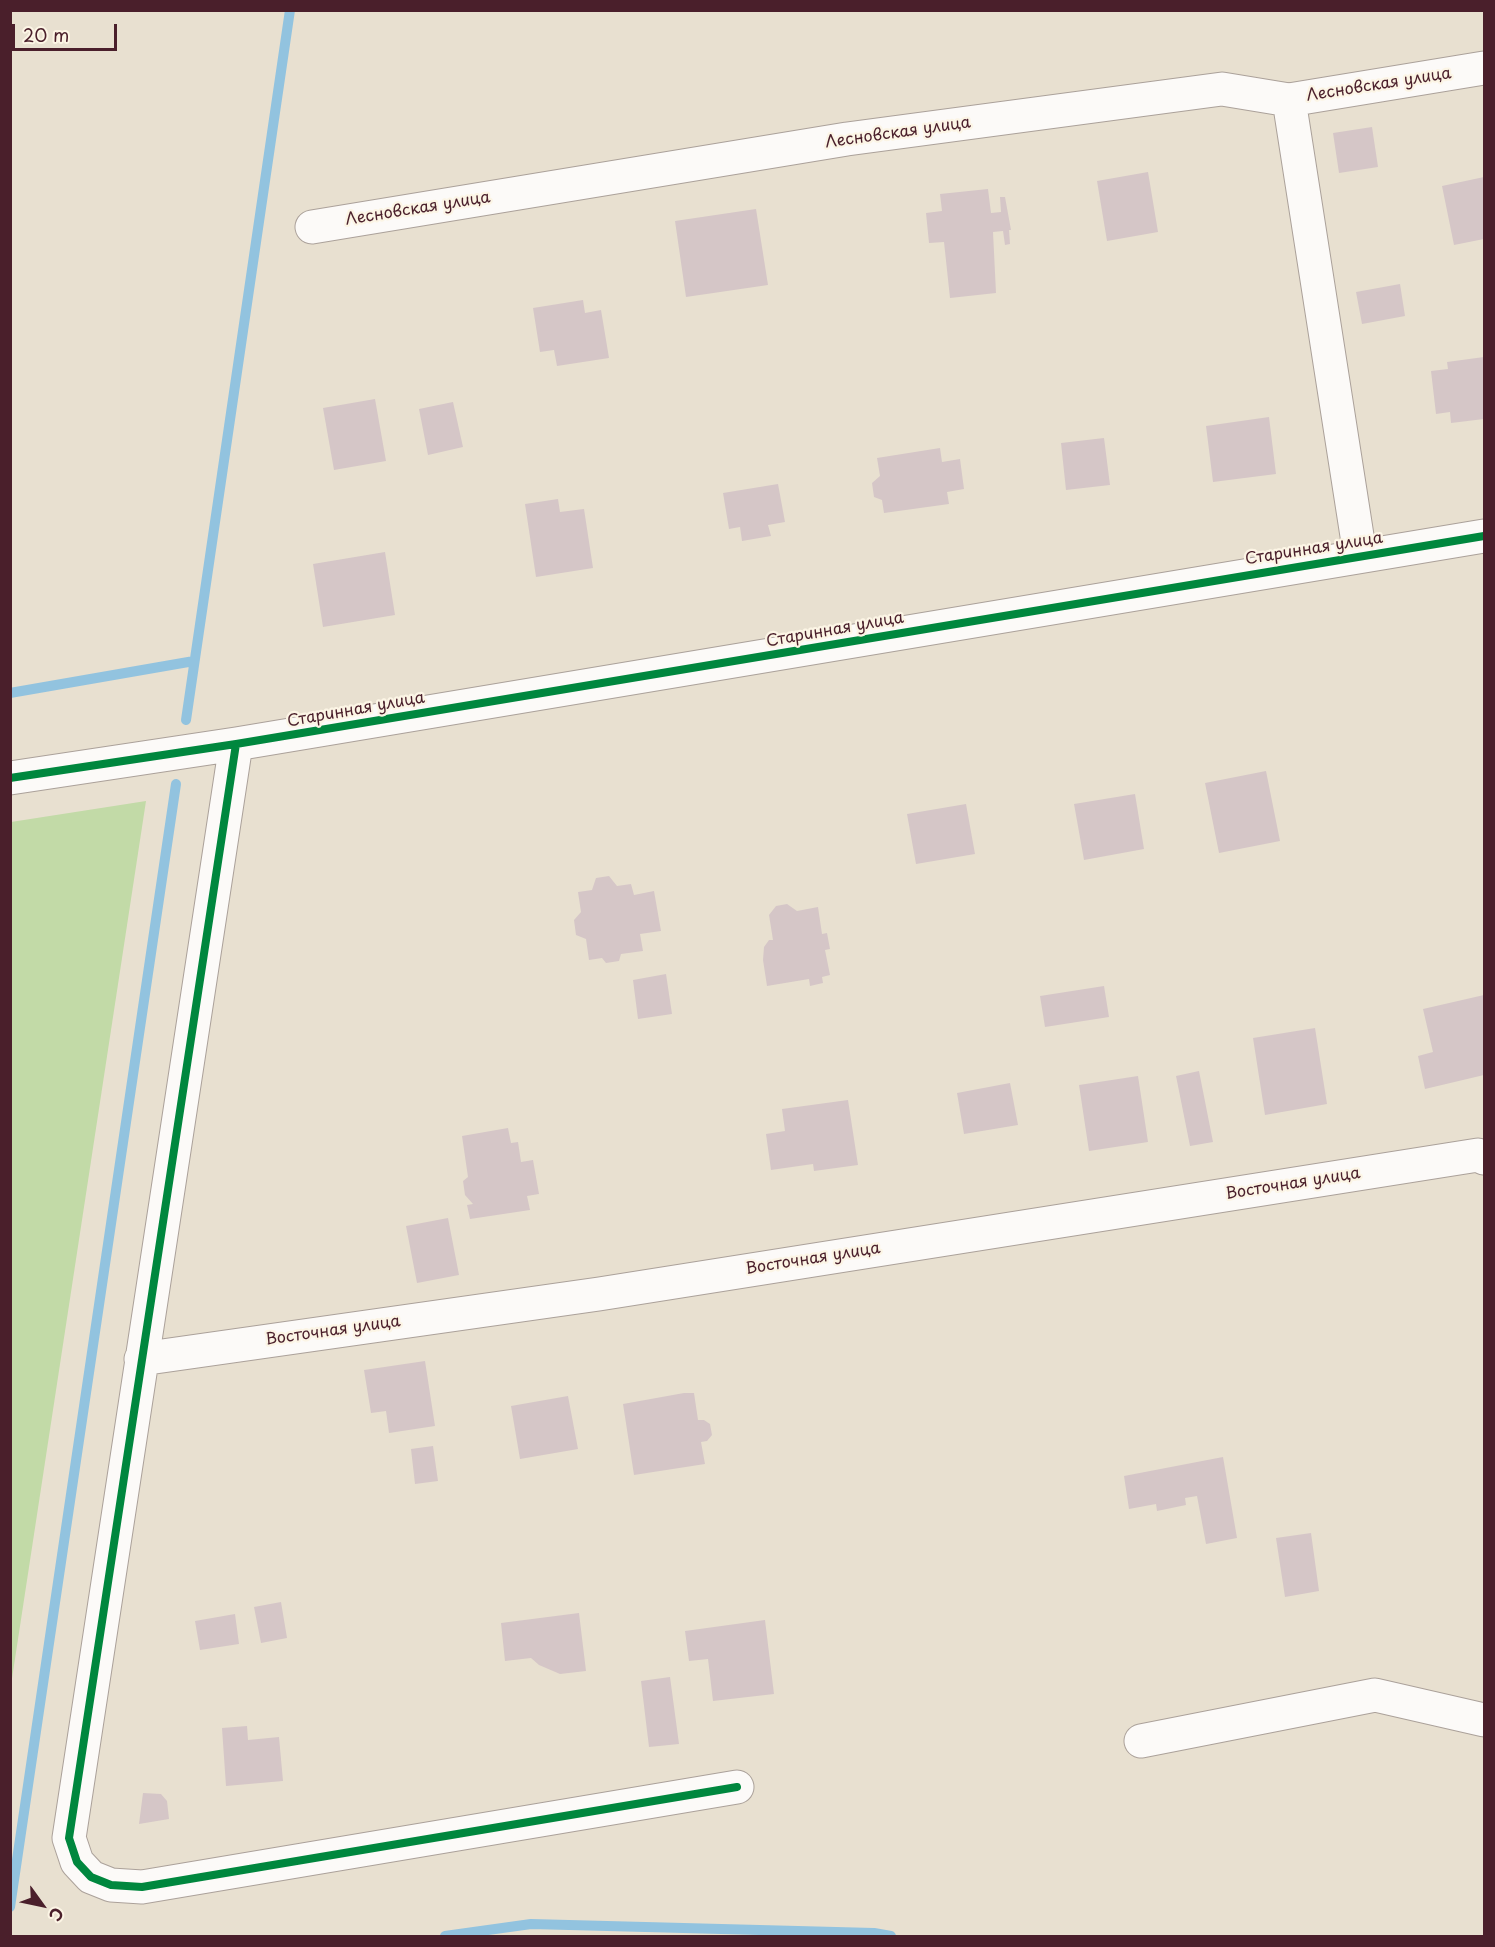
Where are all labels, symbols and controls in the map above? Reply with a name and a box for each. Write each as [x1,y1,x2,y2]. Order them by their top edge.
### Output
scale bar [15,12,120,50]
text: 20 m [23,21,69,48]
street label: Лесновская улица [1305,64,1453,106]
street label: Лесновская улица [824,113,972,153]
street label: Лесновская улица [344,188,492,230]
street label: Старинная улица [1244,529,1384,569]
street label: Старинная улица [765,608,905,652]
street label: Старинная улица [286,688,426,732]
street label: Восточная улица [1224,1164,1362,1204]
street label: Восточная улица [744,1239,882,1279]
street label: Восточная улица [264,1312,402,1350]
north arrow [12,1875,72,1935]
text: С [44,1903,70,1926]

